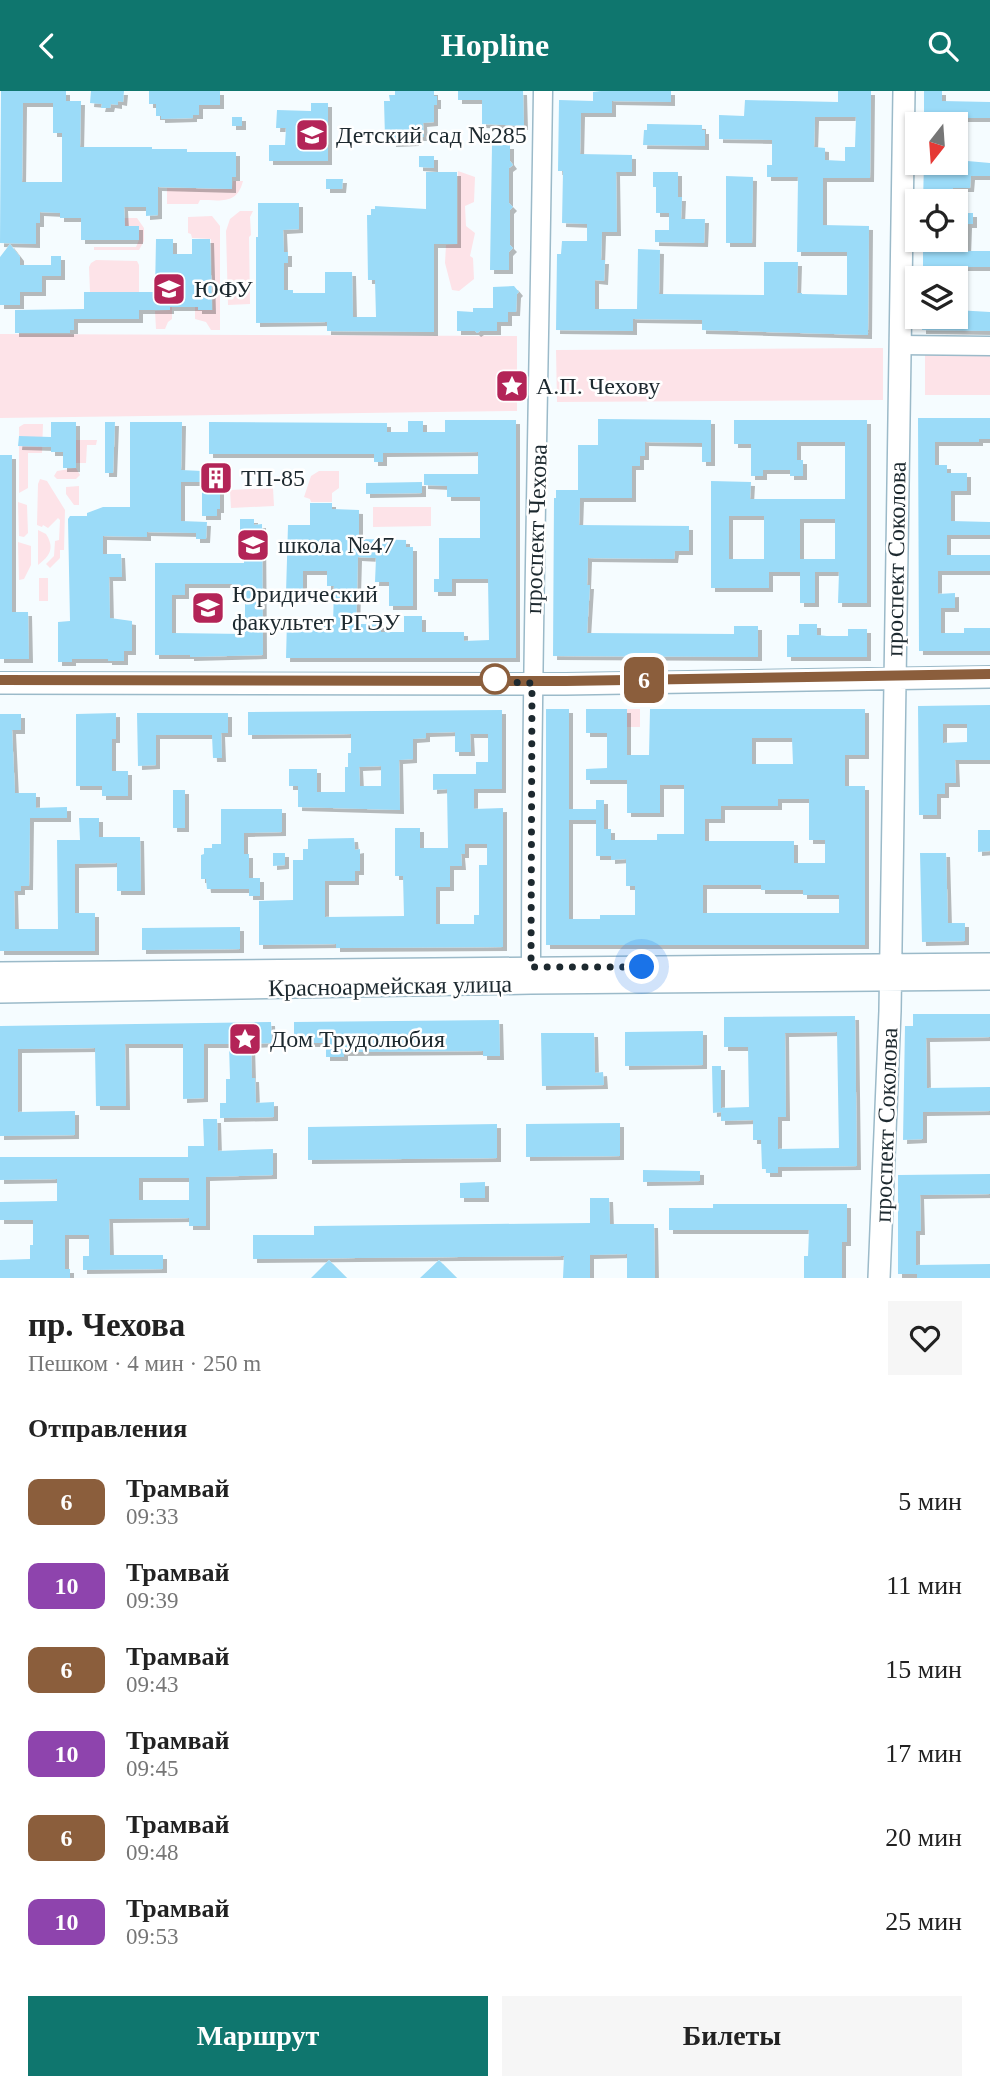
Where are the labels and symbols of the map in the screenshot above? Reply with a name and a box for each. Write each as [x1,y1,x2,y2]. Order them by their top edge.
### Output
north arrow [905,112,968,175]
school or university icon: Детский сад №285 [293,116,331,154]
place label: Детский сад №285 [336,122,527,148]
school or university icon: ЮФУ [150,270,188,308]
place label: ЮФУ [194,276,253,302]
place icon: А.П. Чехову [493,367,531,405]
place label: А.П. Чехову [536,373,660,399]
street label: проспект Чехова [520,443,552,614]
building icon: ТП-85 [197,459,235,497]
street label: проспект Соколова [881,461,911,657]
place label: ТП-85 [241,465,305,491]
school or university icon: школа №47 [234,526,272,564]
place label: школа №47 [278,532,394,558]
place label: Юридический факультет РГЭУ [232,581,400,635]
school or university icon: Юридический факультет РГЭУ [189,589,227,627]
line badge: 6 [621,657,667,703]
unlabelled marker [480,664,510,694]
your location [624,949,659,984]
street label: Красноармейская улица [268,971,513,1001]
place icon: Дом Трудолюбия [226,1020,264,1058]
place label: Дом Трудолюбия [270,1026,445,1052]
street label: проспект Соколова [870,1027,902,1223]

